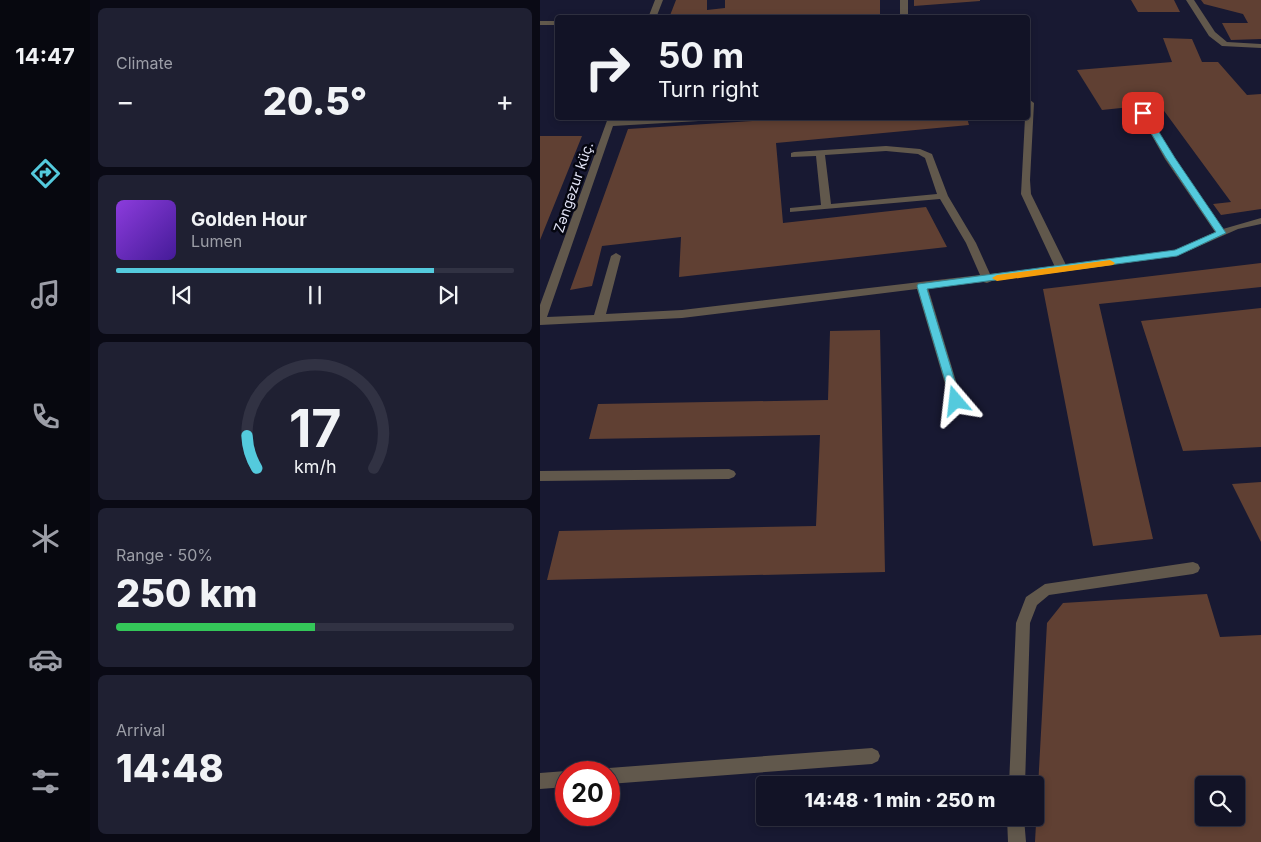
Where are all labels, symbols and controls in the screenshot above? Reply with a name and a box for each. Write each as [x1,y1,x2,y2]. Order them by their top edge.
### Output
text: 50 m [658,34,744,76]
icon: right [575,35,640,100]
text: 14:47 [15,43,75,69]
text: Climate [116,53,173,73]
text: Turn right [658,76,759,102]
text: 20.5° [263,78,367,124]
text: − [116,84,135,118]
text: + [495,84,514,118]
pin [1122,92,1164,134]
icon: arrive [1129,99,1157,127]
street label: Zəngəzur küç. [549,139,597,235]
icon: directions [28,156,63,191]
text: Golden Hour [191,208,307,231]
text: Lumen [191,231,242,251]
icon: music [28,277,63,312]
icon: previous [168,281,196,309]
icon: pause [301,281,329,309]
icon: next [434,281,462,309]
position arrow [929,374,981,426]
text: 17 [289,397,341,460]
icon: phone [28,399,63,434]
text: km/h [294,456,336,477]
icon: climate [28,521,63,556]
text: Range · 50% [116,545,213,565]
text: 250 km [116,570,257,616]
icon: car [28,642,63,677]
text: Arrival [116,720,165,740]
text: 14:48 [116,745,224,791]
speed limit sign: 20 [555,761,620,826]
icon: filters [28,764,63,799]
map controls [1195,776,1245,826]
button: search [1195,776,1245,826]
text: 14:48 · 1 min · 250 m [805,789,995,812]

